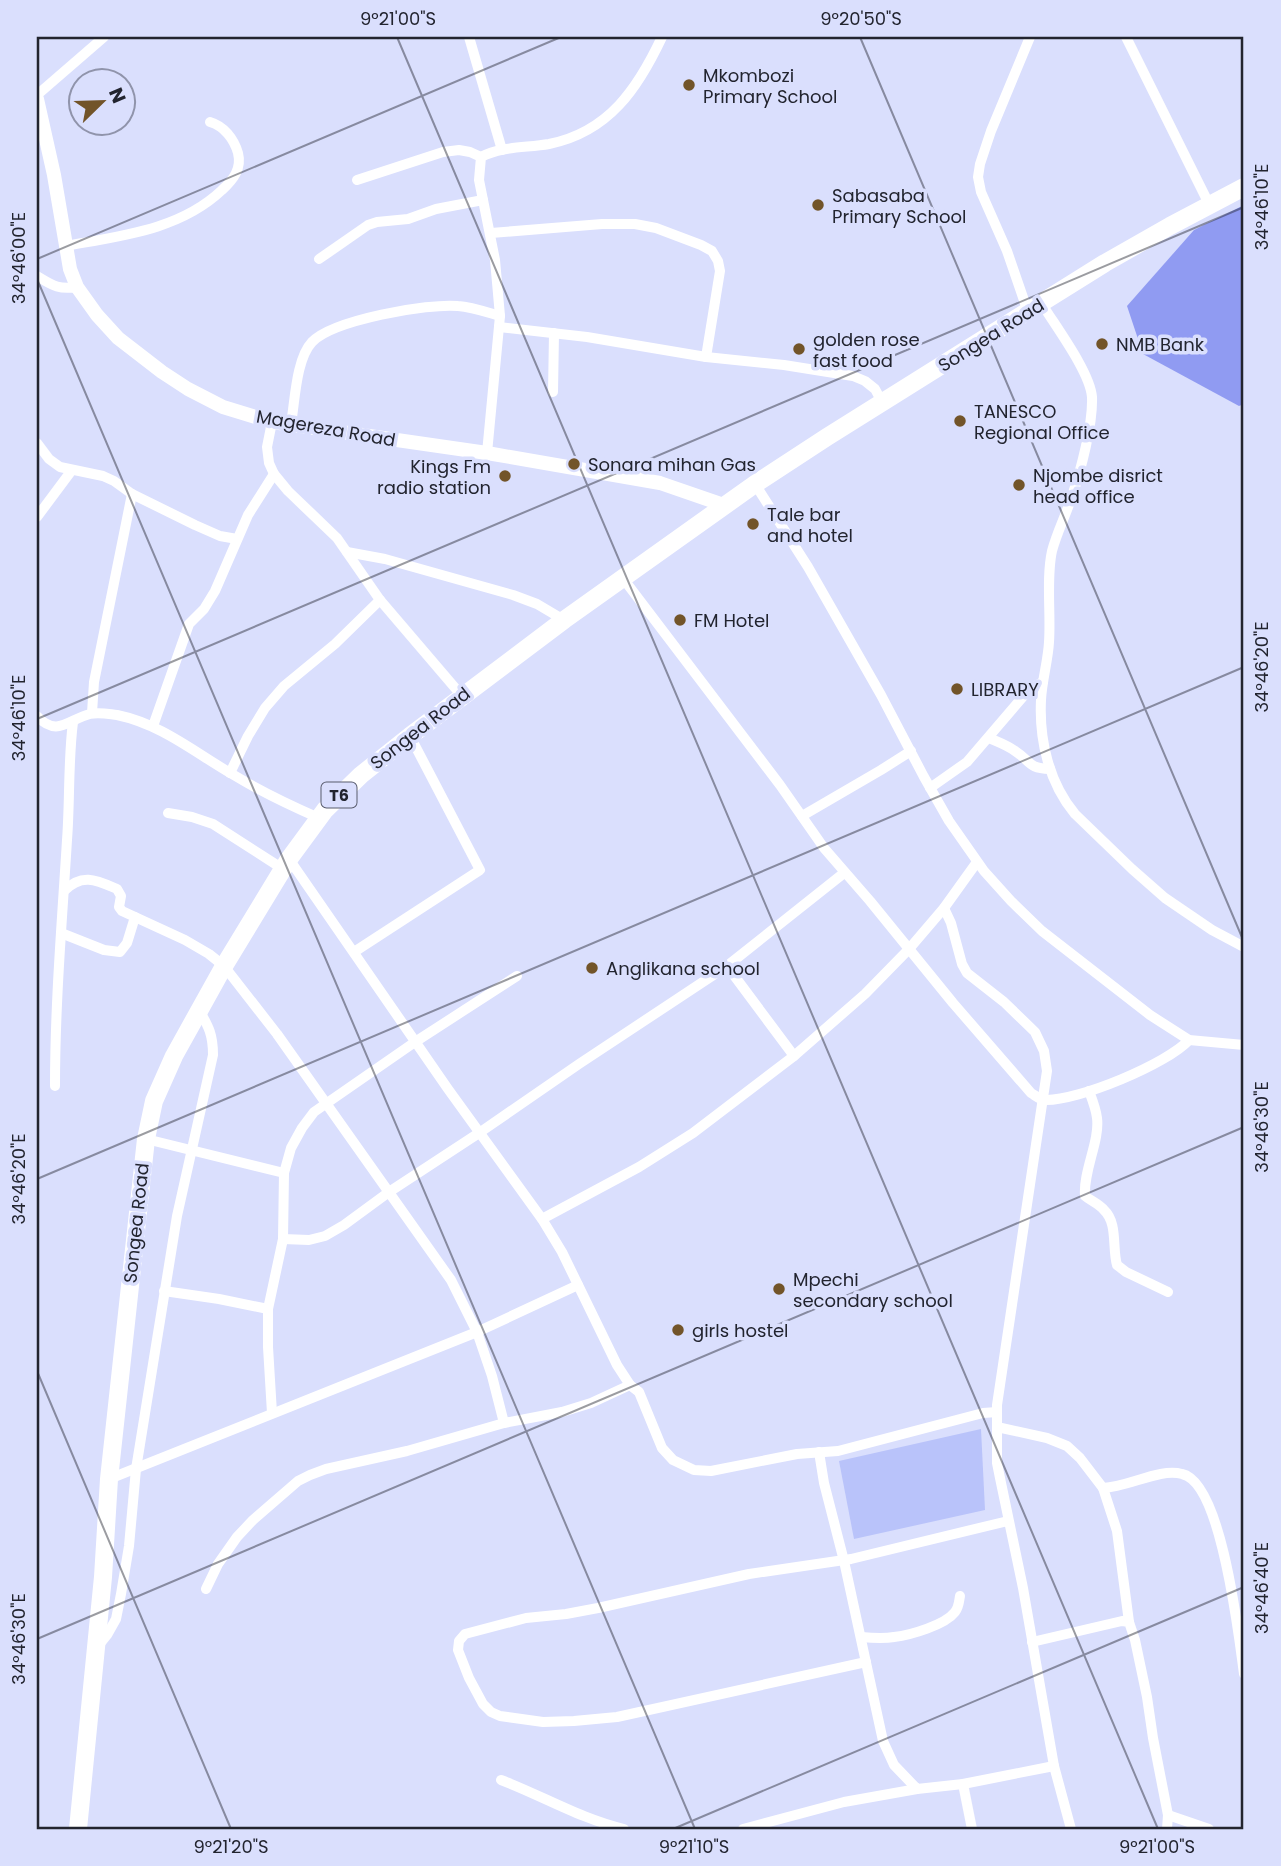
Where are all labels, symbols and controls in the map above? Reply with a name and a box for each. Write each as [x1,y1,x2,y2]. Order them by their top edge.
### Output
text: 9°21'00"S [360,6,436,31]
text: 9°20'50"S [820,6,902,31]
place label: Mkombozi Primary School [703,63,837,109]
north arrow [66,66,136,136]
marker: Mkombozi Primary School [681,77,697,93]
text: N [102,84,132,107]
text: 34°46'10"E [1249,164,1274,250]
place label: Sabasaba Primary School [832,183,966,229]
marker: Sabasaba Primary School [810,197,826,213]
text: 34°46'00"E [6,212,31,304]
street label: Songea Road [933,292,1049,378]
place label: golden rose fast food [813,327,920,373]
place label: NMB Bank [1116,332,1205,357]
marker: NMB Bank [1094,336,1110,352]
marker: golden rose fast food [791,341,807,357]
place label: TANESCO Regional Office [974,399,1110,445]
street label: Magereza Road [254,403,398,453]
marker: TANESCO Regional Office [952,413,968,429]
place label: Sonara mihan Gas [588,452,756,477]
place label: Kings Fm radio station [377,454,491,500]
marker: Sonara mihan Gas [566,456,582,472]
place label: Njombe disrict head office [1033,463,1163,509]
marker: Kings Fm radio station [497,468,513,484]
marker: Njombe disrict head office [1011,477,1027,493]
place label: Tale bar and hotel [767,502,853,548]
marker: Tale bar and hotel [745,516,761,532]
place label: FM Hotel [694,608,770,633]
marker: FM Hotel [672,612,688,628]
text: 34°46'20"E [1249,621,1274,713]
text: 34°46'10"E [6,675,31,761]
place label: LIBRARY [971,677,1039,702]
street label: Songea Road [365,681,475,775]
marker: LIBRARY [949,681,965,697]
road number: T6 [322,782,356,808]
place label: Anglikana school [606,956,760,981]
marker: Anglikana school [584,960,600,976]
text: 34°46'30"E [1249,1081,1274,1173]
text: 34°46'20"E [6,1133,31,1225]
street label: Songea Road [117,1162,155,1284]
place label: Mpechi secondary school [793,1267,953,1313]
marker: Mpechi secondary school [771,1281,787,1297]
place label: girls hostel [692,1318,789,1343]
marker: girls hostel [670,1322,686,1338]
text: 34°46'40"E [1249,1542,1274,1634]
text: 34°46'30"E [6,1593,31,1685]
text: 9°21'20"S [193,1834,269,1859]
text: 9°21'10"S [659,1834,729,1859]
text: 9°21'00"S [1119,1834,1195,1859]

